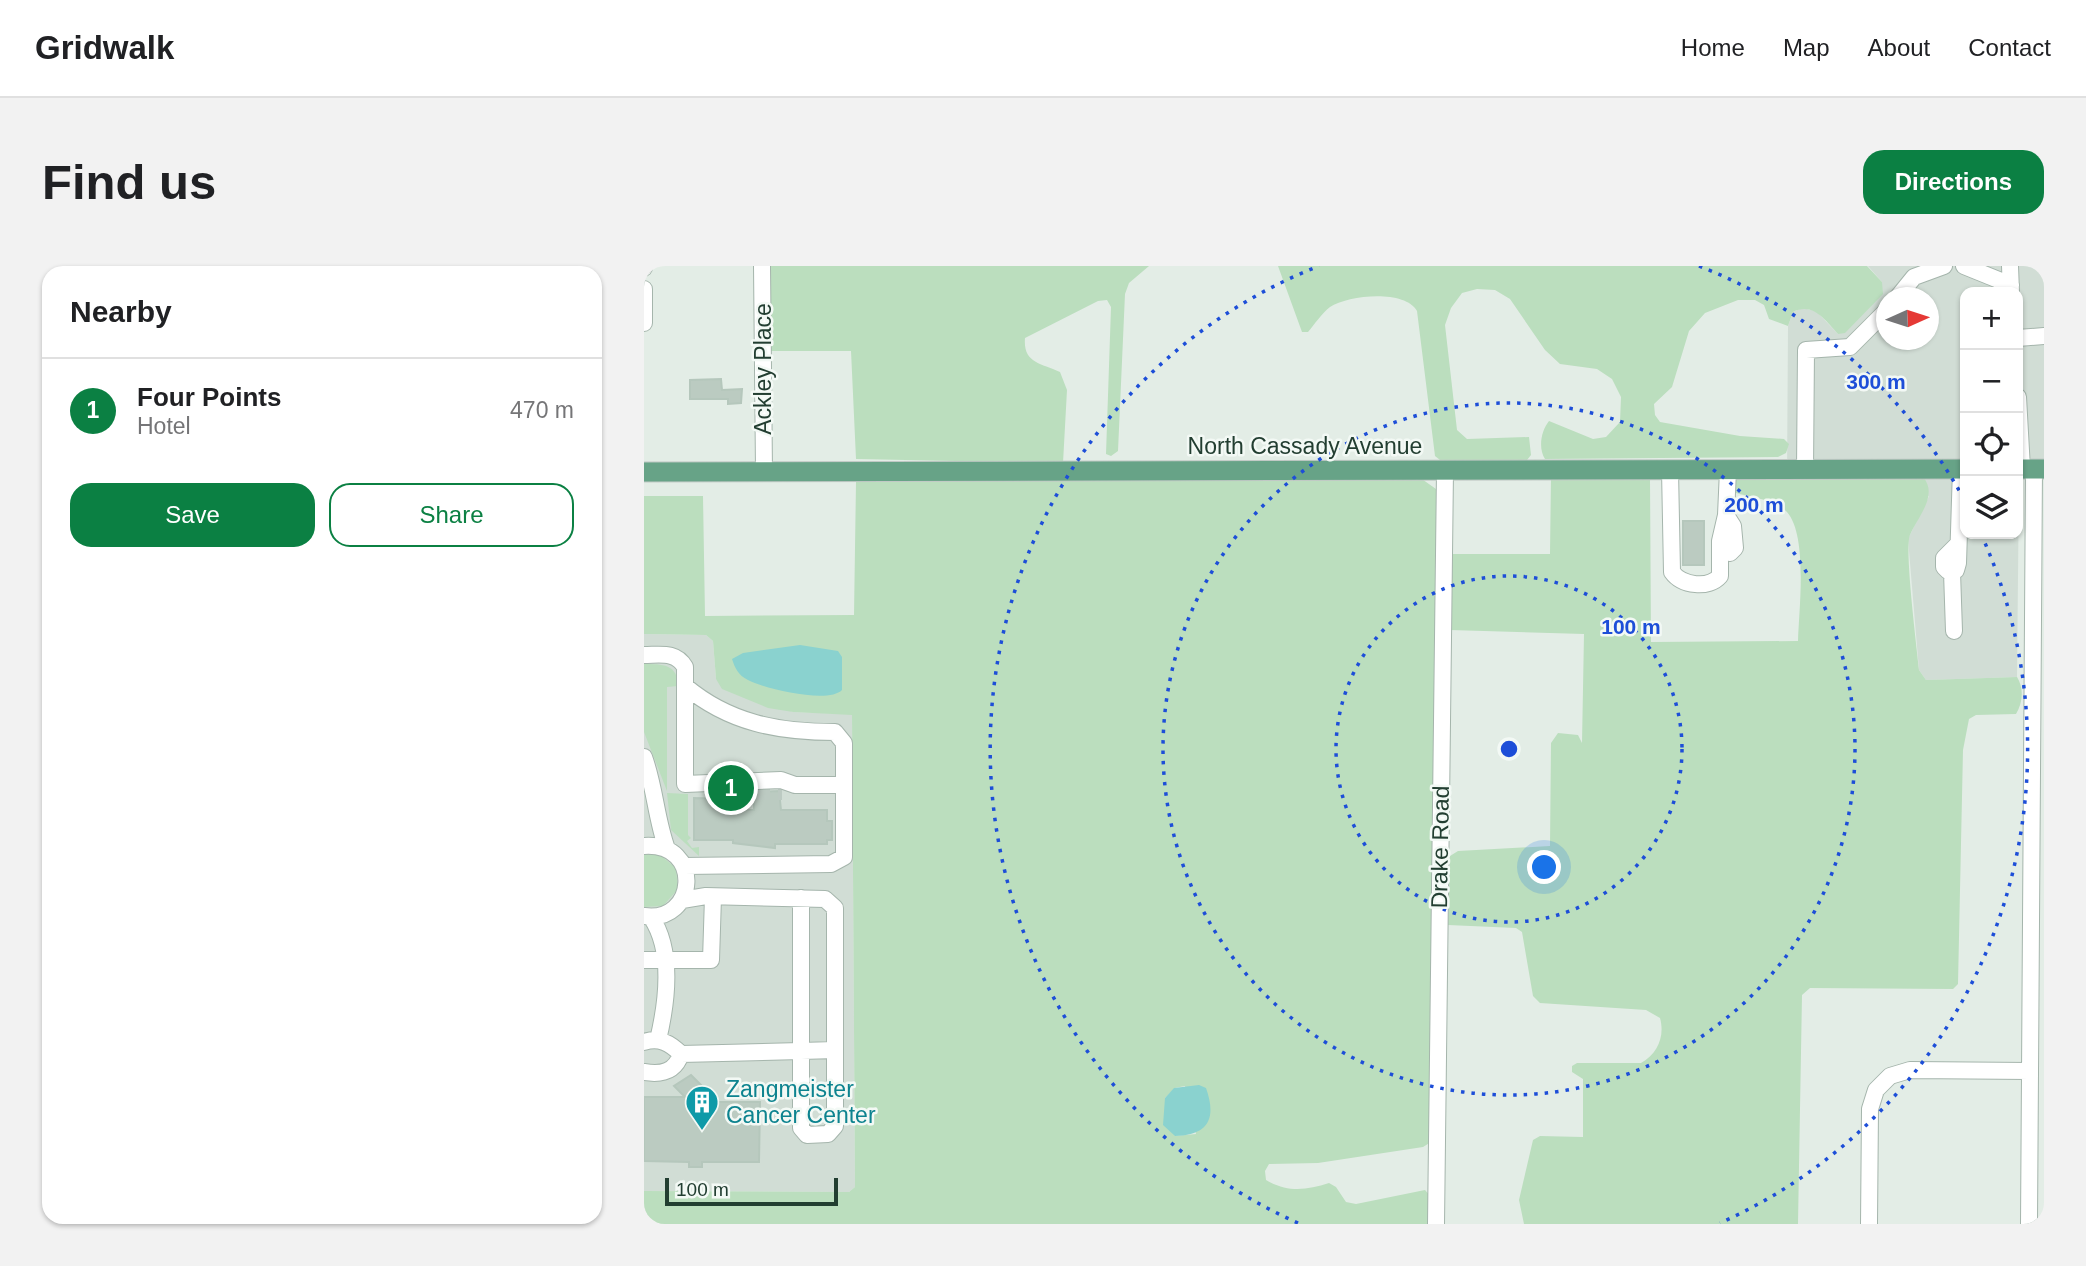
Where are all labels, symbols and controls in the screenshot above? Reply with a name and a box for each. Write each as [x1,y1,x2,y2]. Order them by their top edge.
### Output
text: Gridwalk [35,29,174,66]
text: Home [1681,34,1745,61]
text: Map [1783,34,1830,61]
text: About [1868,34,1930,61]
text: Contact [1968,34,2051,61]
button: Directions [1863,150,2044,214]
text: Find us [42,155,216,209]
north arrow [1876,287,1939,350]
map controls [1960,287,2023,539]
button: + [1960,287,2023,350]
text: Nearby [70,295,172,328]
street label: Ackley Place [750,303,776,435]
button: − [1960,350,2023,413]
text: 300 m [1846,370,1906,393]
text: Four Points [137,382,281,412]
text: 1 [87,397,99,423]
text: 470 m [510,397,574,423]
text: Hotel [137,413,191,439]
button: locate [1960,413,2023,476]
street label: North Cassady Avenue [1188,433,1422,459]
button: layers [1960,476,2023,539]
button: Save [70,483,315,547]
button: Share [329,483,574,547]
text: 200 m [1724,493,1784,516]
text: 100 m [1601,615,1661,638]
centre of rings [1497,737,1521,761]
pin: 1 [708,762,754,814]
street label: Drake Road [1426,785,1454,909]
your location [1527,850,1561,884]
place label: Zangmeister Cancer Center [726,1076,876,1128]
building icon: Zangmeister Cancer Center [683,1083,721,1132]
scale bar [665,1175,838,1207]
text: 100 m [676,1179,729,1200]

